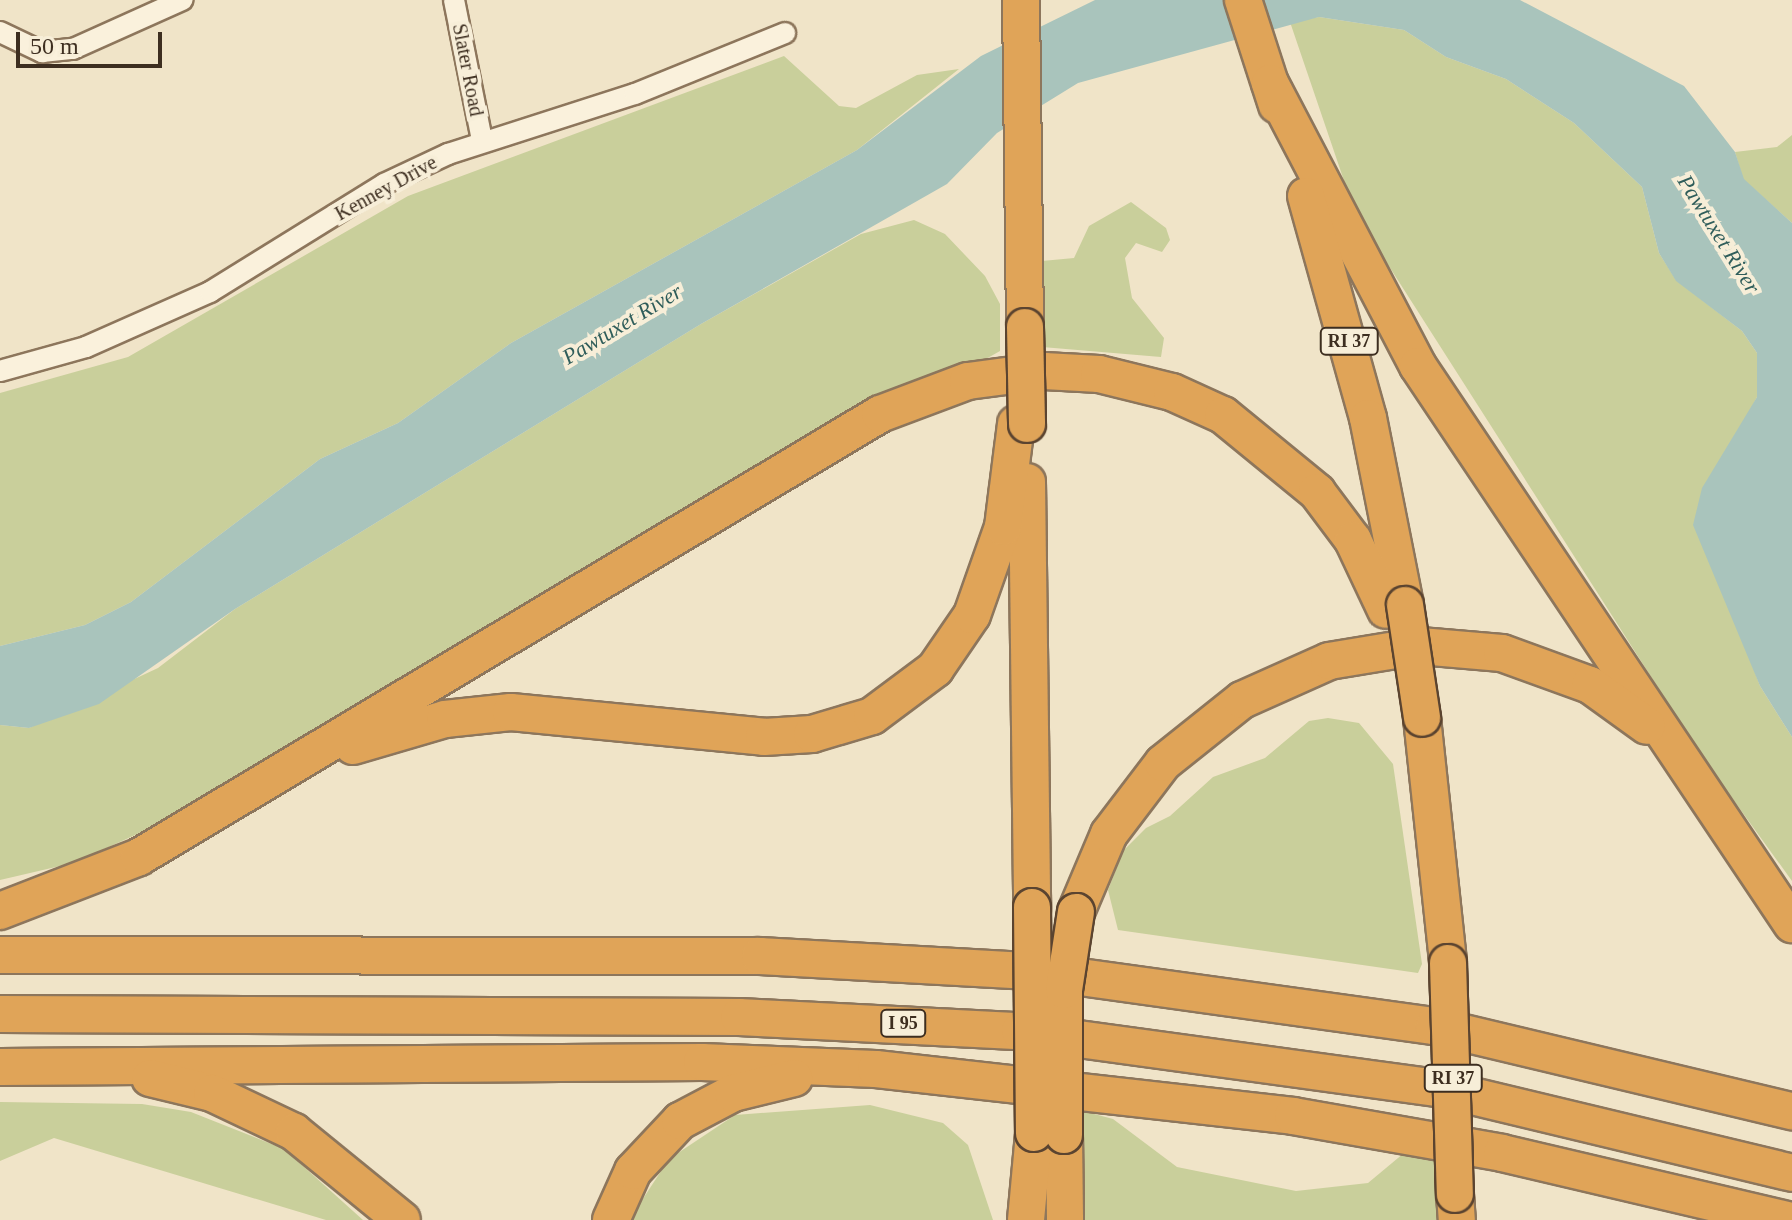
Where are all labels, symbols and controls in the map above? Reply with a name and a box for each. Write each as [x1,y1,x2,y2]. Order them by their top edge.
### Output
scale bar [20,16,166,66]
street label: Slater Road [447,22,489,118]
text: 50 m [30,33,79,59]
street label: Kenney Drive [331,150,441,226]
water label: Pawtuxet River [1672,170,1766,298]
water label: Pawtuxet River [557,278,687,370]
road number: RI 37 [1319,327,1379,355]
road number: I 95 [879,1009,927,1037]
road number: RI 37 [1423,1064,1483,1092]

